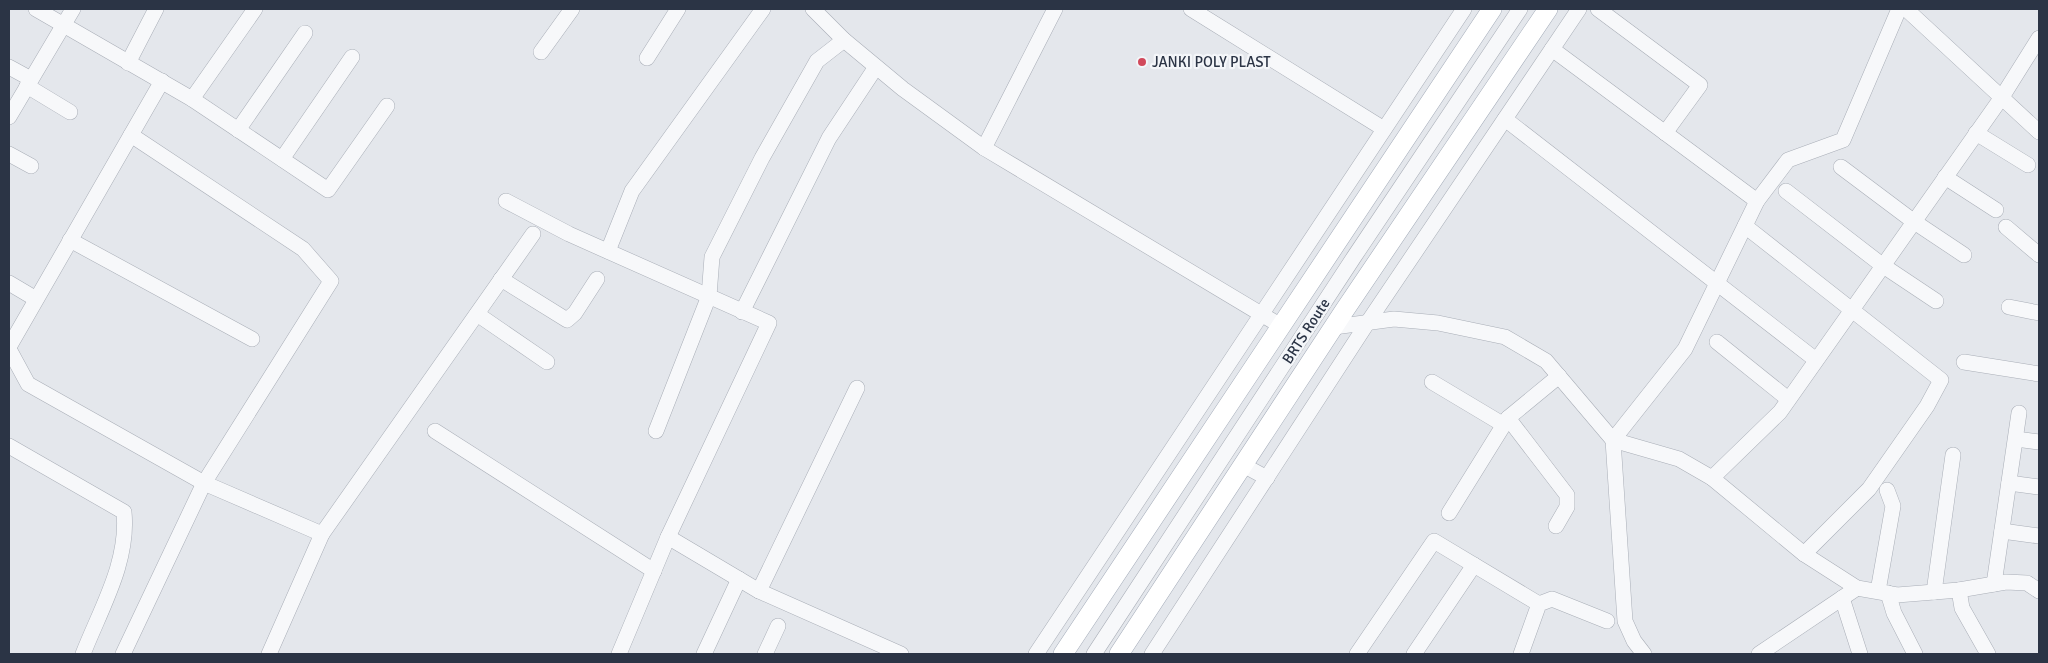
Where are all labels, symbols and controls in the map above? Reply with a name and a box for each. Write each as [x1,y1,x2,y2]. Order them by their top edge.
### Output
place label: JANKI POLY PLAST [1152,53,1271,71]
marker: JANKI POLY PLAST [1136,56,1148,68]
street label: BRTS Route [1278,295,1334,367]

